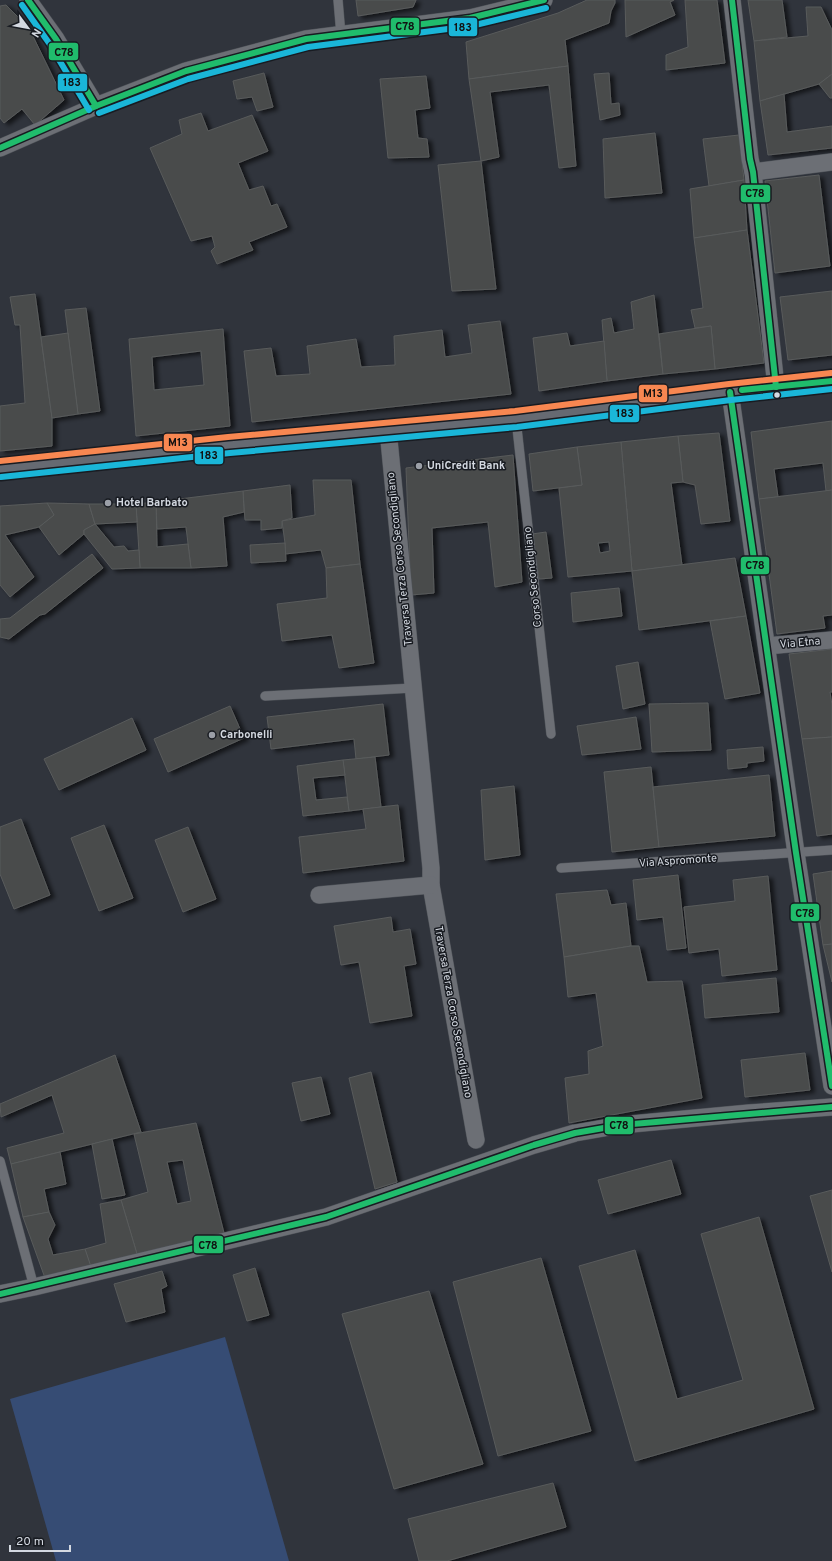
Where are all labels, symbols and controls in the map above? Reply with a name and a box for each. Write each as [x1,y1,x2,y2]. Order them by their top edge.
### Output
north arrow [8,8,48,48]
line badge: C78 [390,17,420,36]
line badge: 183 [448,17,478,37]
text: C78 [395,20,415,34]
text: 183 [454,21,472,35]
text: N [28,26,44,40]
line badge: C78 [48,42,79,61]
text: C78 [54,46,74,60]
line badge: 183 [57,73,88,92]
text: 183 [63,76,81,90]
line badge: C78 [740,184,771,203]
text: C78 [745,187,765,201]
line badge: M13 [638,384,668,403]
text: M13 [643,387,663,401]
unlabelled marker [772,390,782,400]
line badge: 183 [609,404,640,423]
text: 183 [616,407,634,421]
line badge: M13 [163,433,193,452]
text: M13 [168,436,188,450]
line badge: 183 [194,446,224,465]
text: 183 [200,449,218,463]
place label: UniCredit Bank [427,459,505,473]
marker: UniCredit Bank [414,461,424,471]
street label: Traversa Terza Corso Secondigliano [384,471,416,647]
place label: Hotel Barbato [116,496,188,510]
marker: Hotel Barbato [103,498,113,508]
street label: Corso Secondigliano [521,526,545,628]
line badge: C78 [740,556,770,575]
text: C78 [745,559,765,573]
street label: Via Etna [779,634,821,652]
place label: Carbonelli [220,728,273,742]
marker: Carbonelli [207,730,217,740]
street label: Via Aspromonte [638,851,718,871]
line badge: C78 [790,903,820,922]
text: C78 [795,907,815,921]
street label: Traversa Terza Corso Secondigliano [431,925,475,1099]
line badge: C78 [604,1116,634,1135]
text: C78 [609,1119,629,1133]
line badge: C78 [193,1235,224,1254]
text: C78 [198,1239,218,1253]
scale bar [10,1527,70,1553]
text: 20 m [16,1534,44,1550]

